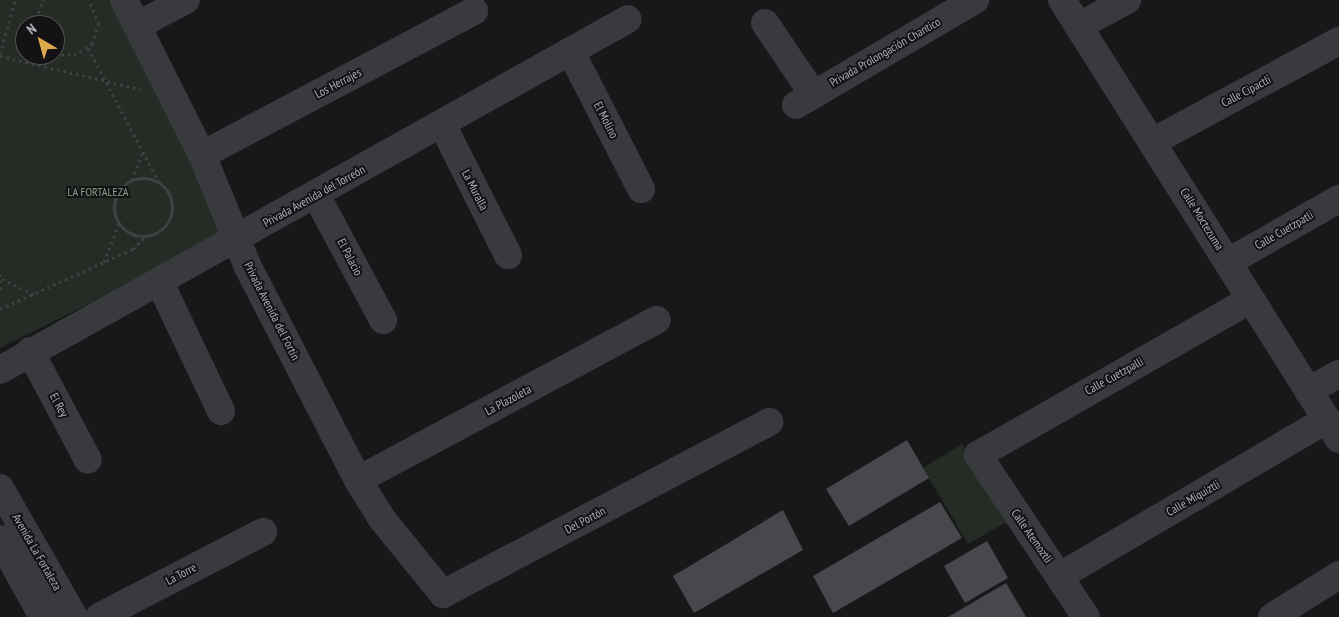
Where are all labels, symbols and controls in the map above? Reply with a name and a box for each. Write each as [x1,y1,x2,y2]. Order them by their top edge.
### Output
street label: Privada Prolongación Chantico [827,14,943,90]
north arrow [15,15,65,65]
text: N [23,20,40,38]
street label: Los Herrajes [312,65,364,101]
street label: Calle Cipactli [1219,72,1273,110]
street label: El Molino [591,99,621,141]
street label: Privada Avenida del Torreón [260,162,368,230]
street label: La Muralla [459,167,491,213]
park label: LA FORTALEZA [67,185,129,199]
street label: Calle Moctezuma [1177,185,1227,253]
street label: Calle Cuetzpatli [1252,207,1316,253]
street label: El Palacio [334,236,366,278]
street label: Privada Avenida del Fortín [241,259,303,363]
street label: Calle Cuetzpalli [1082,354,1146,398]
street label: La Plazoleta [482,382,534,418]
street label: El Rey [47,391,71,419]
street label: Calle Miquiztli [1164,477,1222,519]
street label: Del Portón [562,503,608,537]
street label: Calle Atemoztli [1008,506,1056,566]
street label: Avenida La Fortaleza [9,511,65,593]
street label: La Torre [163,560,199,588]

